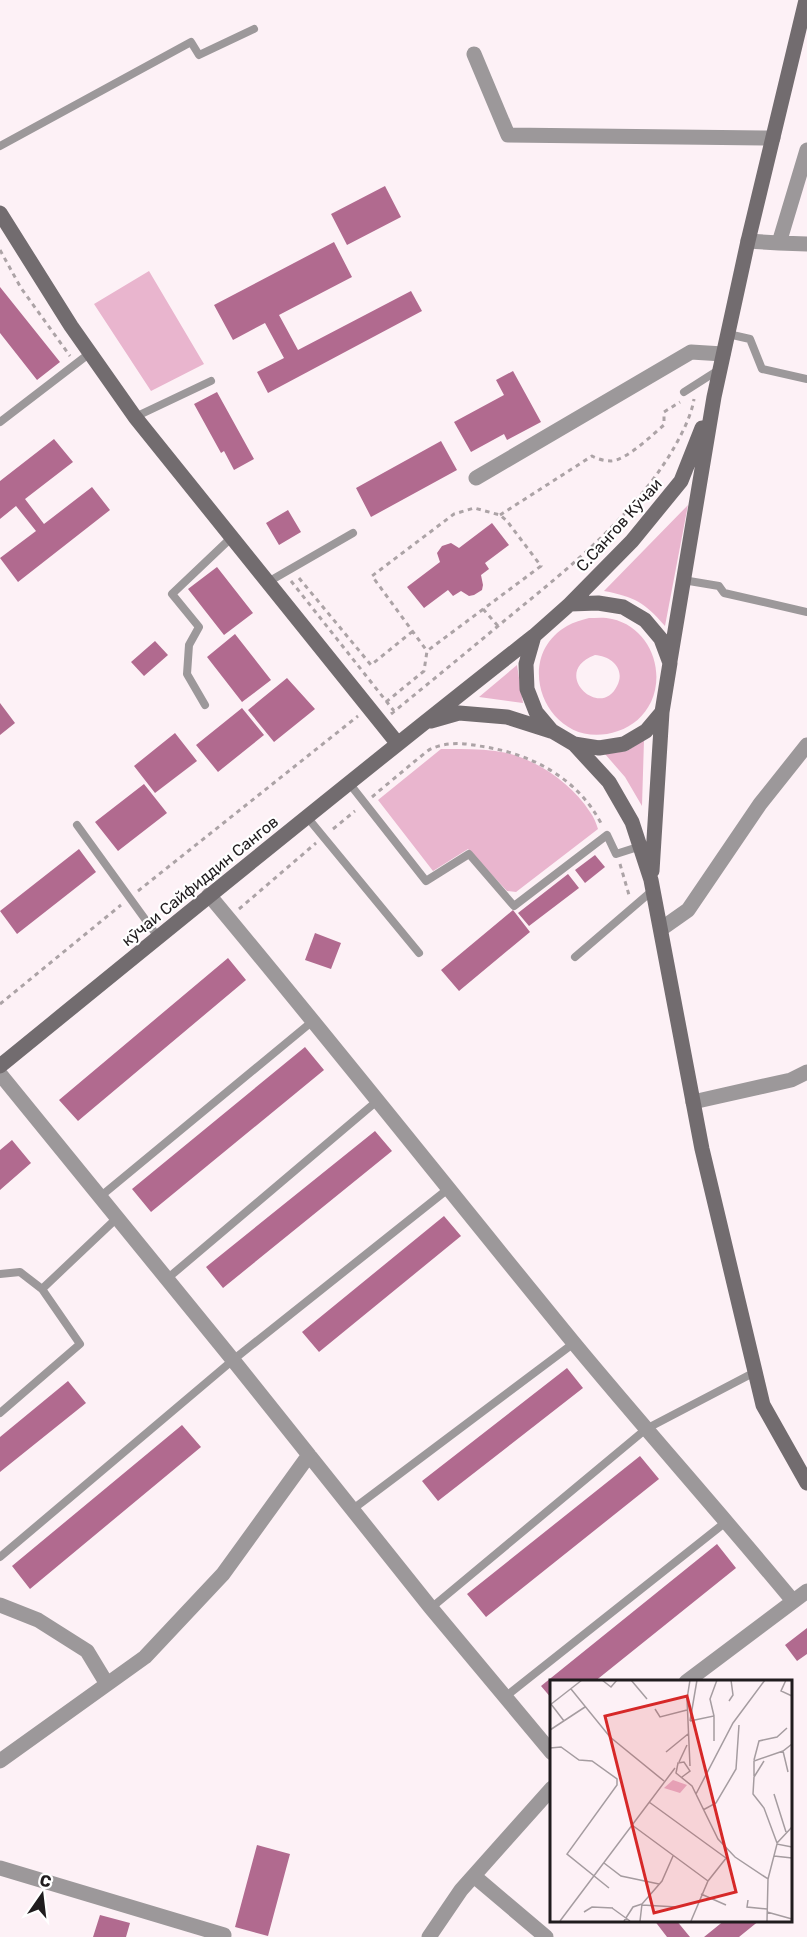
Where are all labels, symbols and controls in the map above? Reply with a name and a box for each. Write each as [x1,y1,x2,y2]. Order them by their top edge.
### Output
street label: С.Сангов Кӯчаи [572,474,666,576]
street label: кӯчаи Сайфиддин Сангов [118,812,282,950]
inset map [550,1680,792,1922]
north arrow [12,1865,72,1925]
text: С [38,1870,53,1892]

